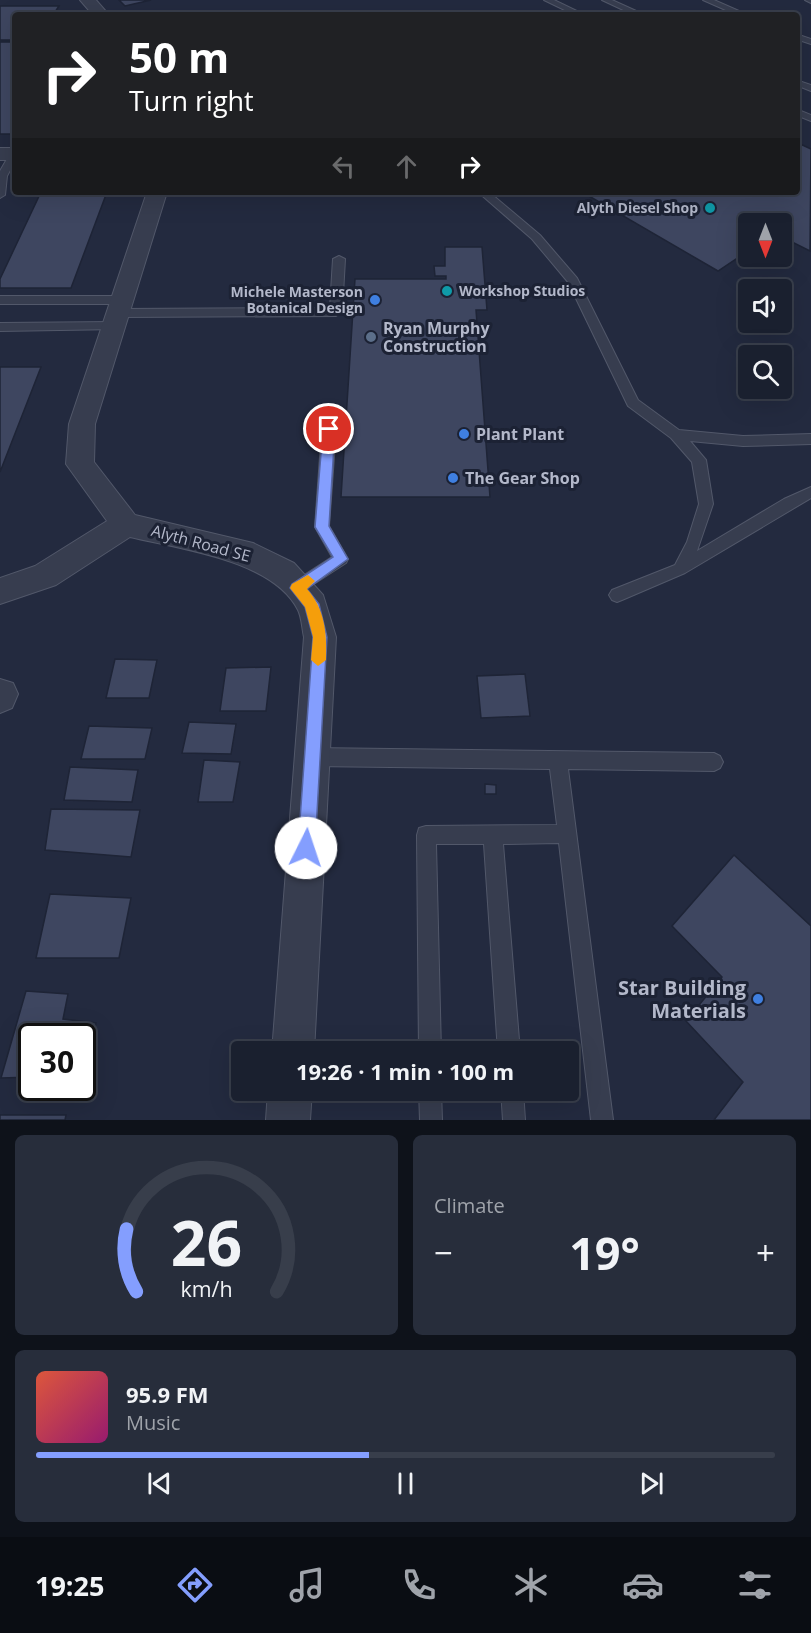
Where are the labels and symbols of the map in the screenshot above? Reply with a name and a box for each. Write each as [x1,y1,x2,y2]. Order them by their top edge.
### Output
place label: Alyth Diesel Shop [577,198,698,217]
marker: Alyth Diesel Shop [703,201,717,215]
north arrow [738,213,792,267]
place label: Workshop Studios [459,281,585,300]
place label: Michele Masterson Botanical Design [231,282,363,317]
marker: Workshop Studios [440,284,454,298]
marker: Michele Masterson Botanical Design [368,293,382,307]
place label: Ryan Murphy Construction [383,317,491,357]
marker: Ryan Murphy Construction [364,330,378,344]
pin [303,403,354,454]
place label: Plant Plant [476,423,564,445]
marker: Plant Plant [457,427,471,441]
place label: The Gear Shop [465,467,580,489]
marker: The Gear Shop [446,471,460,485]
street label: Alyth Road SE [149,519,253,567]
position arrow [274,816,338,880]
place label: Star Building Materials [618,974,747,1024]
marker: Star Building Materials [751,992,765,1006]
speed limit sign: 30 [18,1023,96,1101]

